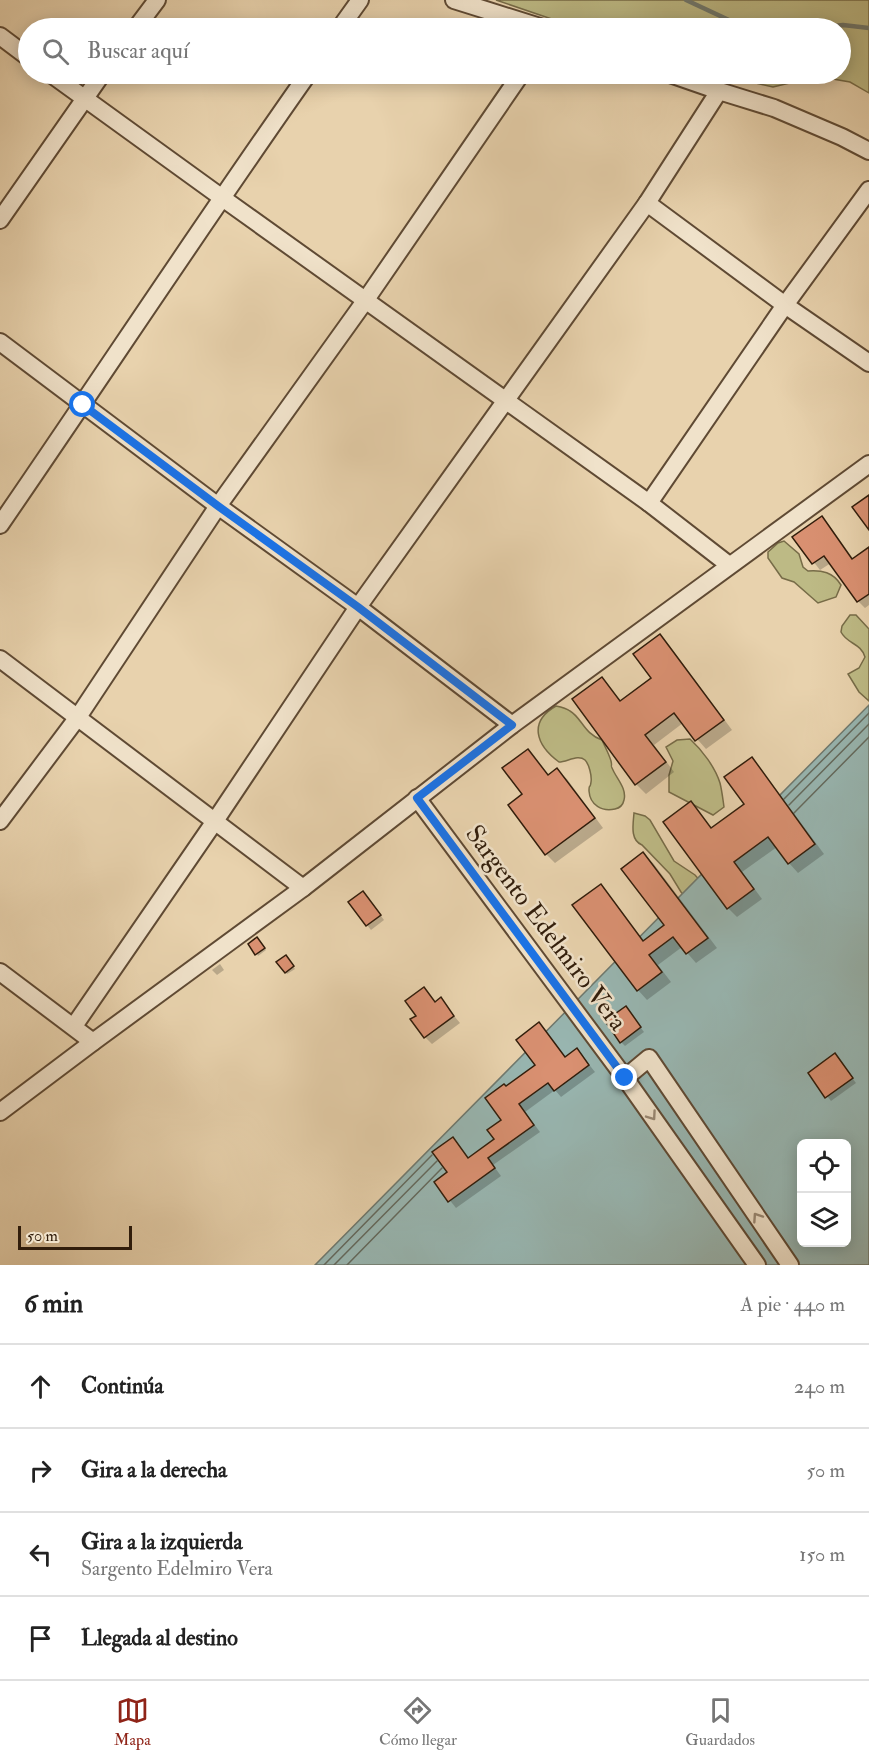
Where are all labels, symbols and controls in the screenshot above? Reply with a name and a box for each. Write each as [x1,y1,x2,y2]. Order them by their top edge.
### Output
search box [18,18,851,84]
icon: search [39,35,72,68]
text: Buscar aquí [87,37,189,65]
route start [69,391,95,417]
street label: Sargento Edelmiro Vera [458,819,634,1037]
route end [611,1064,637,1090]
one-way arrow [645,1109,656,1120]
map controls [797,1139,851,1247]
button: locate [797,1139,851,1193]
button: layers [797,1193,851,1247]
one-way arrow [753,1212,764,1223]
scale bar [18,1223,132,1250]
text: 50 m [27,1226,58,1246]
text: 6 min [24,1288,83,1320]
text: A pie · 440 m [741,1292,845,1317]
icon: ahead [24,1370,57,1403]
text: Continúa [81,1372,164,1400]
text: 240 m [794,1374,845,1399]
icon: right [24,1454,57,1487]
text: Gira a la derecha [81,1456,227,1484]
text: 50 m [806,1458,845,1483]
text: Gira a la izquierda [81,1528,242,1556]
icon: left [24,1538,57,1571]
text: 150 m [799,1542,845,1567]
text: Sargento Edelmiro Vera [81,1556,273,1581]
icon: arrive [24,1622,57,1655]
text: Llegada al destino [81,1624,238,1652]
tab: Mapa [114,1694,151,1750]
tab: Cómo llegar [379,1694,457,1750]
tab: Guardados [685,1694,755,1750]

